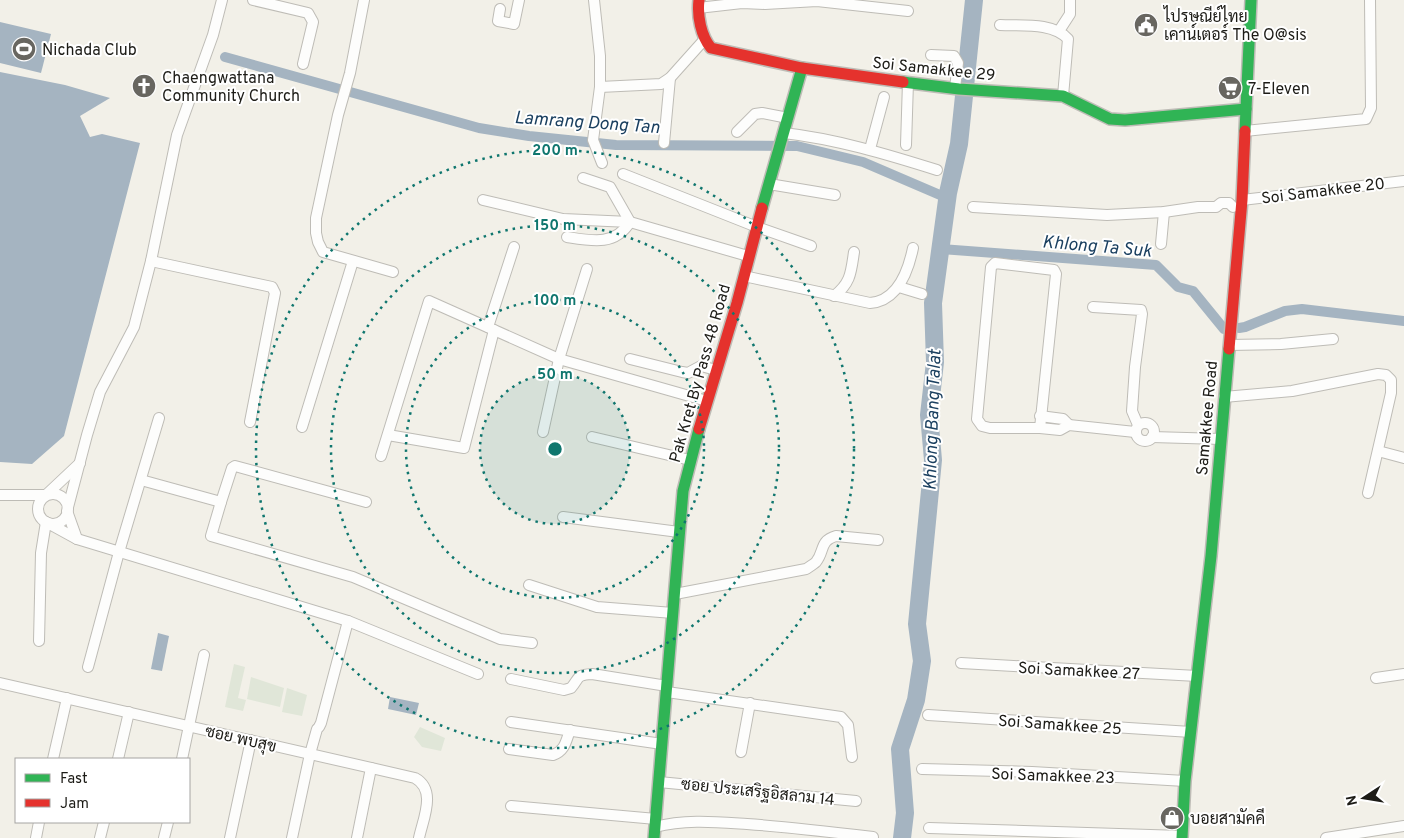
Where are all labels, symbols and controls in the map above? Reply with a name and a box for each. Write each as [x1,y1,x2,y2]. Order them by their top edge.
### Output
place label: ไปรษณีย์ไทย เคาน์เตอร์ The O@sis [1162,4,1307,46]
public building icon: ไปรษณีย์ไทย เคาน์เตอร์ The O@sis [1133,12,1159,38]
sports icon: Nichada Club [11,36,37,62]
place label: Nichada Club [42,41,137,61]
street label: Soi Samakkee 29 [871,54,996,86]
place label: Chaengwattana Community Church [162,69,300,107]
church icon: Chaengwattana Community Church [131,73,157,99]
supermarket icon: 7-Eleven [1217,75,1243,101]
place label: 7-Eleven [1248,80,1310,100]
water label: Lamrang Dong Tan [513,107,661,140]
text: 200 m [532,142,578,161]
street label: Soi Samakkee 20 [1260,174,1386,209]
text: 150 m [534,217,576,236]
water label: Khlong Ta Suk [1041,231,1153,264]
street label: Pak Kret By Pass 48 Road [666,282,736,465]
text: 100 m [534,292,576,311]
water label: Khlong Bang Talat [920,348,948,491]
street label: Samakkee Road [1193,360,1223,476]
text: 50 m [537,366,573,385]
centre of rings [546,440,564,458]
street label: Soi Samakkee 27 [1017,659,1140,685]
street label: Soi Samakkee 25 [997,712,1122,740]
street label: ซอย พบสุข [203,722,278,758]
legend [15,758,190,823]
street label: Soi Samakkee 23 [991,765,1115,789]
text: Fast [60,770,88,789]
north arrow [1339,773,1389,823]
street label: ซอย ประเสริฐอิสลาม 14 [680,774,836,811]
text: N [1343,794,1362,807]
text: Jam [60,795,89,814]
shop icon: บอยสามัคคี [1159,805,1185,831]
place label: บอยสามัคคี [1190,807,1265,830]

